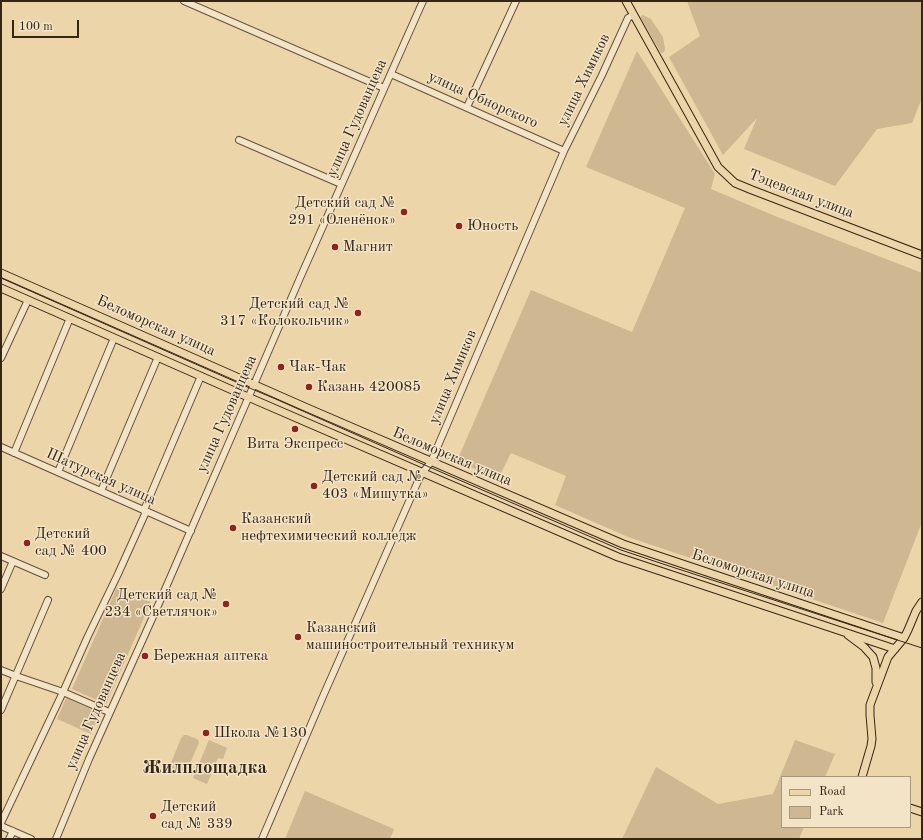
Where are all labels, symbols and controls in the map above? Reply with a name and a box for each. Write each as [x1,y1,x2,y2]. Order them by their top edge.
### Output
scale bar [14,12,81,38]
text: 100 m [19,21,53,33]
street label: улица Химиков [554,31,614,129]
street label: улица Гудованцева [323,56,391,180]
street label: улица Обнорского [425,68,541,132]
street label: Тэцевская улица [746,166,856,222]
place label: Детский сад № 291 «Оленёнок» [289,194,396,229]
marker: Детский сад № 291 «Оленёнок» [399,207,409,217]
place label: Юность [467,217,518,235]
marker: Юность [454,221,464,231]
place label: Магнит [343,238,393,256]
marker: Магнит [330,242,340,252]
street label: Беломорская улица [94,292,218,360]
place label: Детский сад № 317 «Колокольчик» [220,295,350,330]
marker: Детский сад № 317 «Колокольчик» [353,308,363,318]
street label: улица Химиков [425,327,481,427]
street label: улица Гудованцева [193,352,261,476]
place label: Чак-Чак [289,358,346,376]
marker: Чак-Чак [276,362,286,372]
place label: Казань 420085 [317,378,421,396]
marker: Казань 420085 [304,382,314,392]
marker: Вита Экспресс [290,424,300,434]
street label: Беломорская улица [389,424,515,490]
place label: Вита Экспресс [247,435,343,453]
street label: Шатурская улица [43,445,159,509]
place label: Детский сад № 403 «Мишутка» [322,468,429,503]
marker: Детский сад № 403 «Мишутка» [309,481,319,491]
place label: Казанский нефтехимический колледж [241,510,417,545]
marker: Казанский нефтехимический колледж [228,523,238,533]
place label: Детский сад № 400 [35,525,107,560]
marker: Детский сад № 400 [22,538,32,548]
street label: Беломорская улица [689,546,817,602]
place label: Детский сад № 234 «Светлячок» [104,586,218,621]
marker: Детский сад № 234 «Светлячок» [221,599,231,609]
place label: Казанский машиностроительный техникум [306,619,514,654]
marker: Казанский машиностроительный техникум [293,632,303,642]
place label: Бережная аптека [153,647,268,665]
street label: улица Гудованцева [62,649,130,773]
marker: Бережная аптека [140,651,150,661]
place label: Школа №130 [214,724,307,742]
marker: Школа №130 [201,728,211,738]
district label: Жилплощадка [143,757,267,779]
legend [781,776,911,828]
text: Road [819,786,846,798]
place label: Детский сад № 339 [161,798,233,833]
text: Park [819,806,844,818]
marker: Детский сад № 339 [148,811,158,821]

